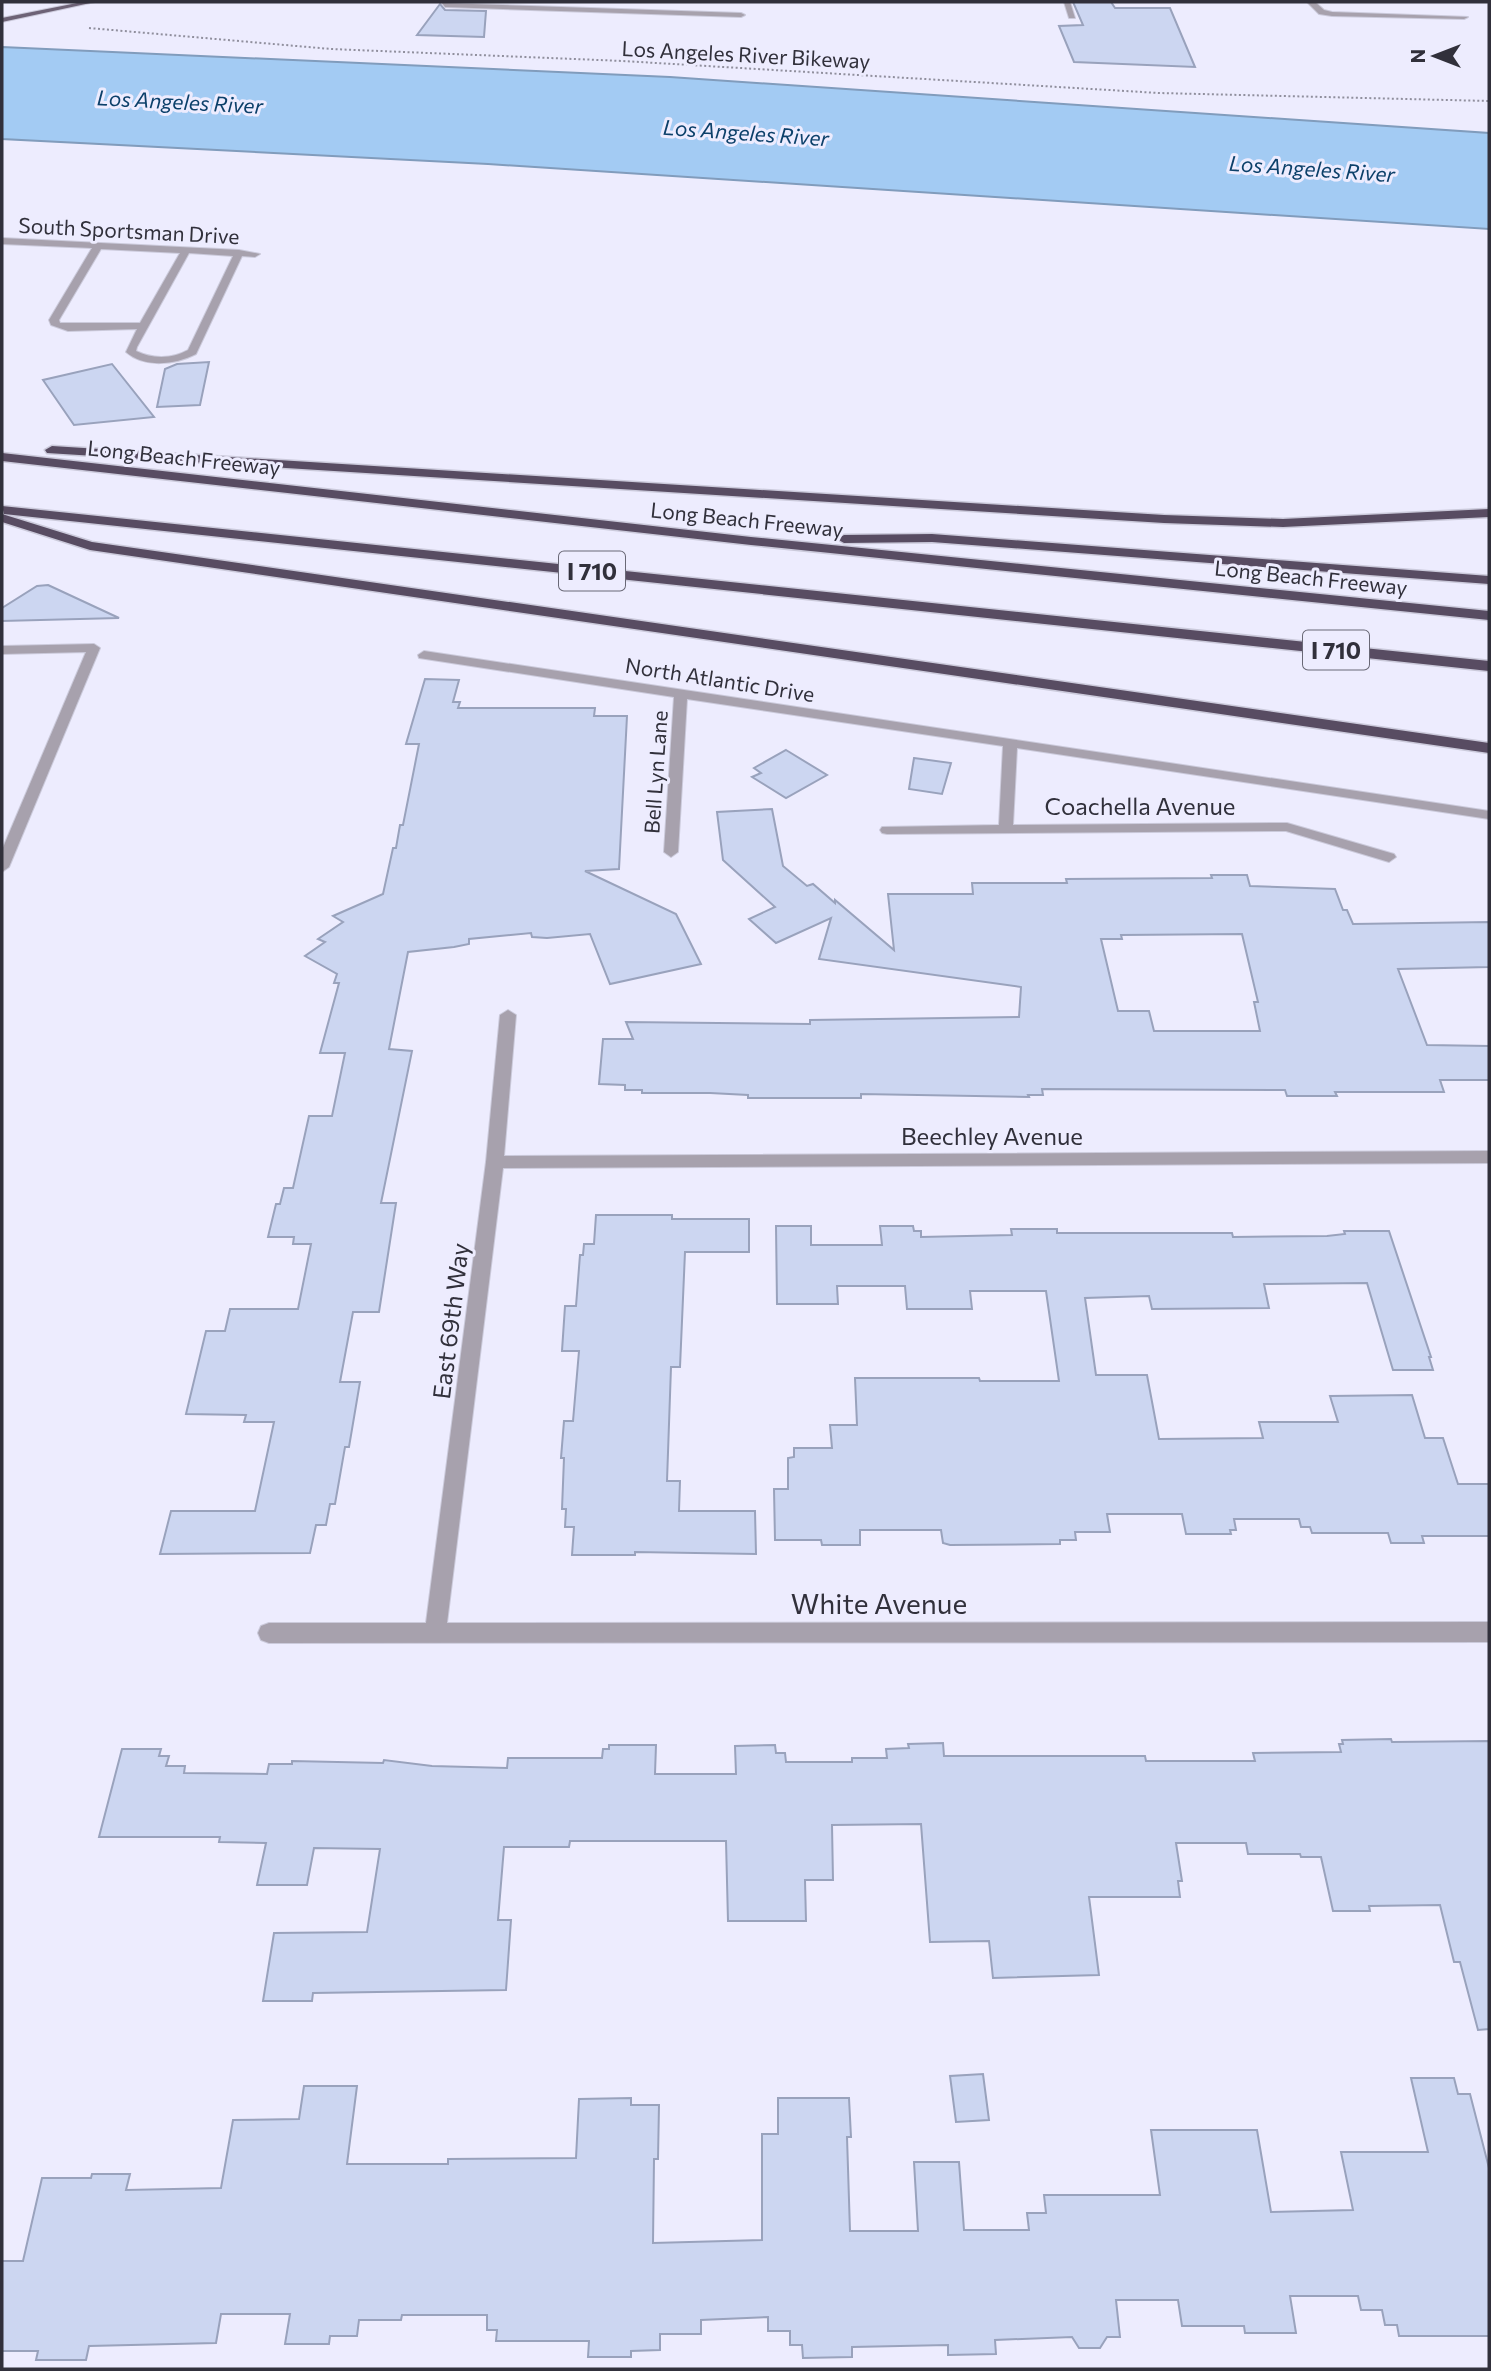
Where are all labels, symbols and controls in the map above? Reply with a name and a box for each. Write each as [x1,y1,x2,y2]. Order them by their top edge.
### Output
north arrow [1400,21,1470,91]
street label: Los Angeles River Bikeway [621,35,871,73]
text: N [1406,49,1429,63]
water label: Los Angeles River [96,84,264,118]
water label: Los Angeles River [662,114,830,150]
water label: Los Angeles River [1228,150,1396,186]
street label: South Sportsman Drive [18,212,240,248]
street label: Long Beach Freeway [86,434,282,480]
street label: Long Beach Freeway [649,496,845,542]
road number: I 710 [559,552,625,590]
street label: Long Beach Freeway [1213,554,1409,600]
road number: I 710 [1303,630,1369,670]
street label: North Atlantic Drive [624,652,816,706]
street label: Bell Lyn Lane [638,709,672,835]
street label: Coachella Avenue [1045,791,1235,820]
street label: Beechley Avenue [901,1121,1083,1150]
street label: East 69th Way [426,1241,474,1401]
street label: White Avenue [791,1586,967,1620]

